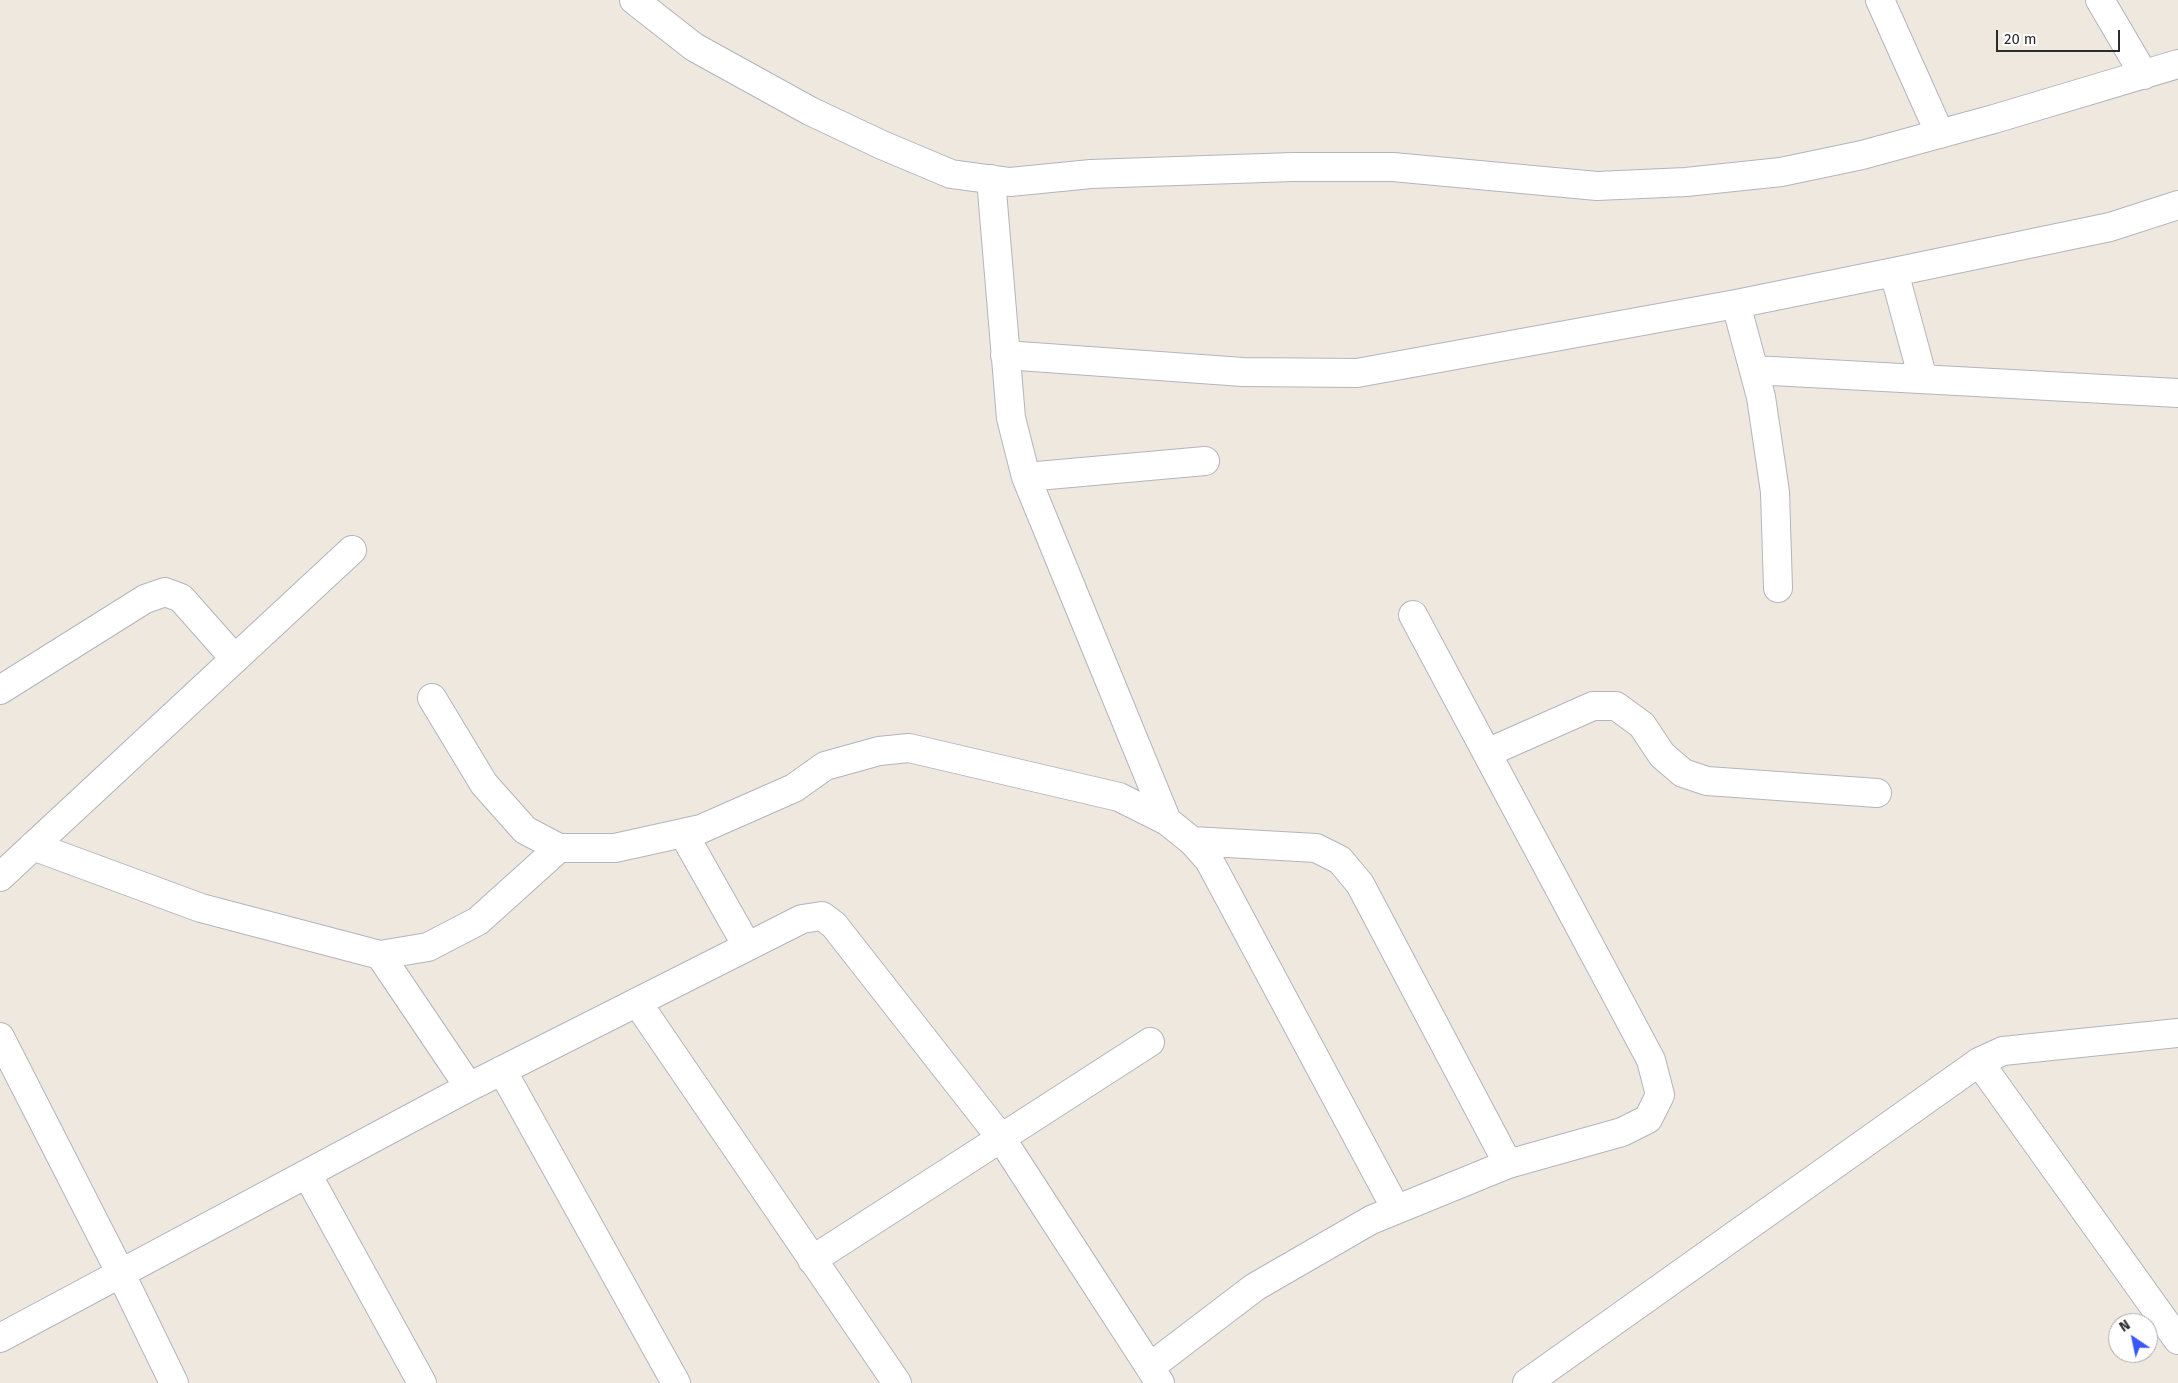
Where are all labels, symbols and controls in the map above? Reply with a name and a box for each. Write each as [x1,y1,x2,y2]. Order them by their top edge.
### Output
scale bar [1998,20,2122,52]
text: 20 m [2004,30,2037,48]
north arrow [2108,1313,2158,1363]
text: N [2116,1316,2133,1336]

